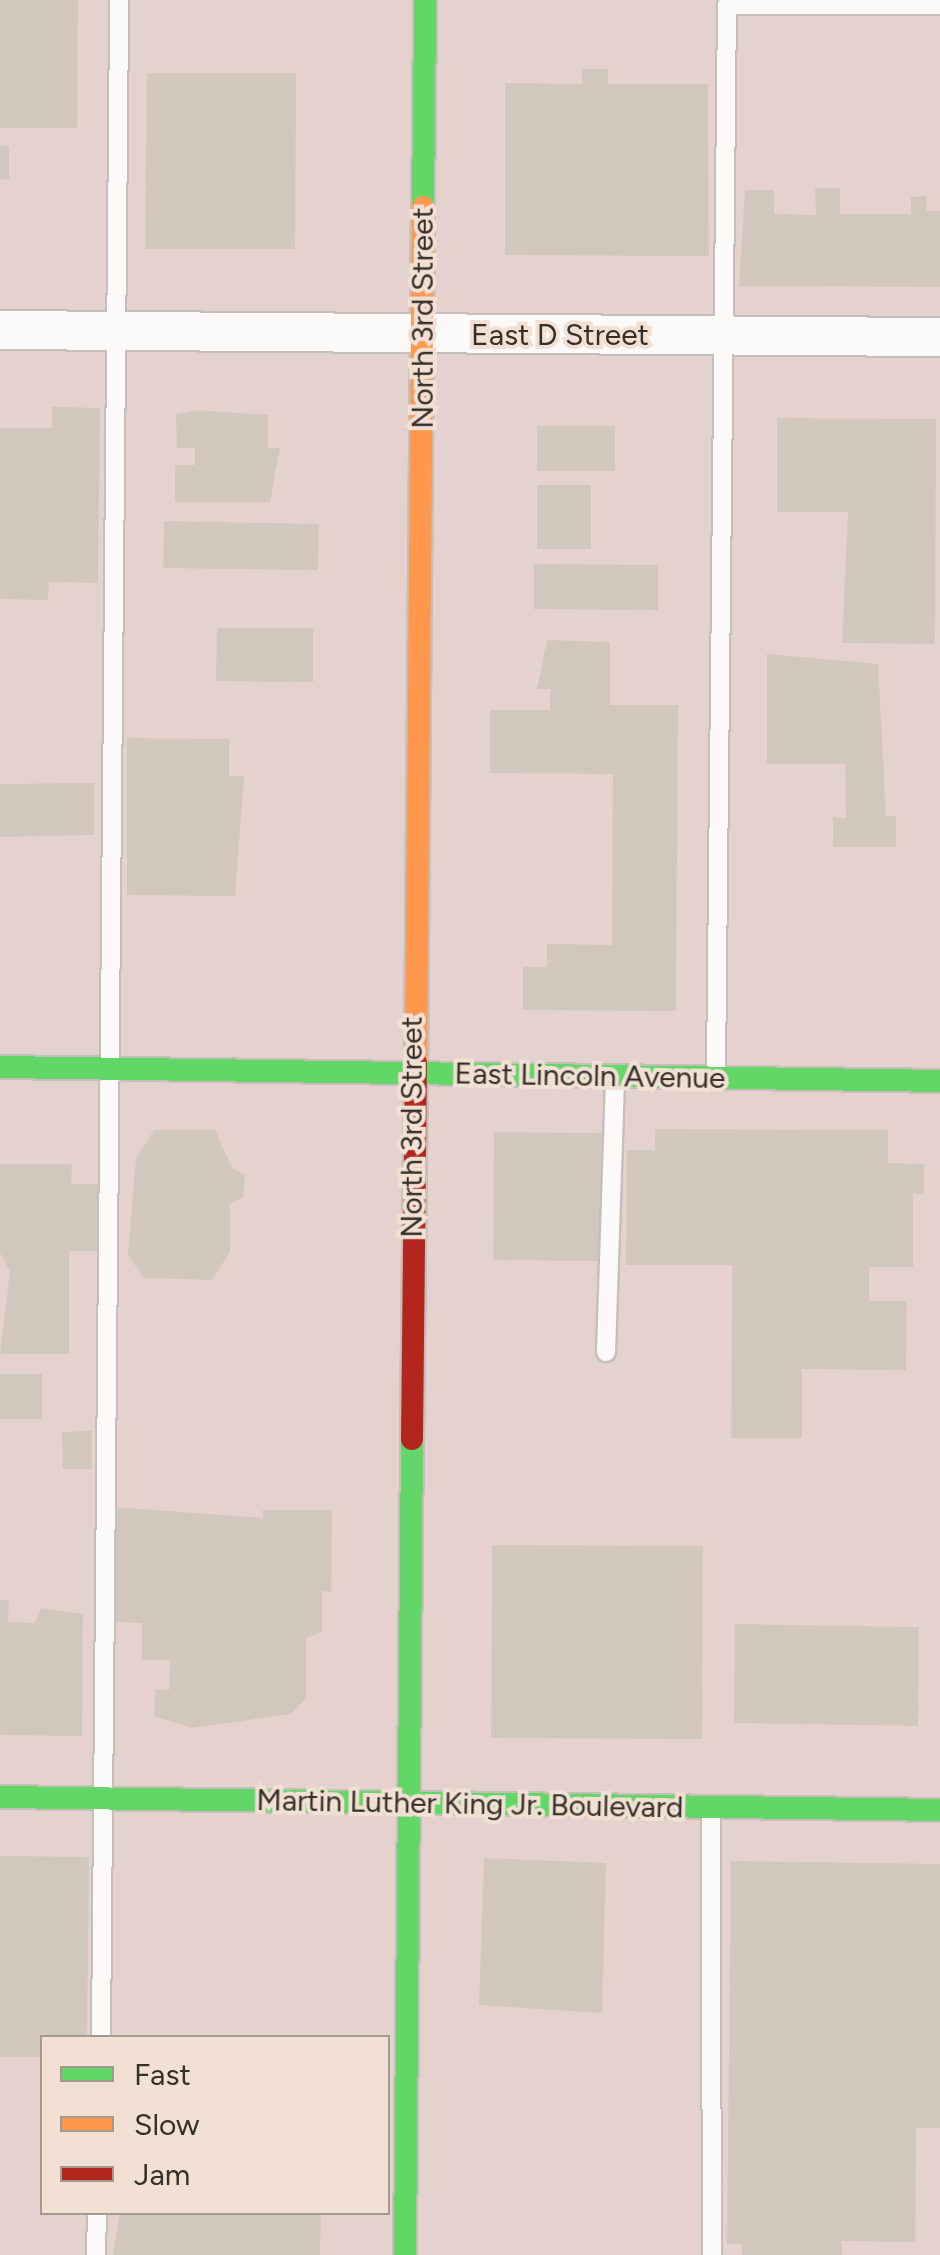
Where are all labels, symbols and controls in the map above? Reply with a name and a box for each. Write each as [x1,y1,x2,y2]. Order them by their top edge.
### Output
street label: North 3rd Street [405,207,441,429]
street label: East D Street [471,317,649,353]
street label: North 3rd Street [394,1016,430,1238]
street label: East Lincoln Avenue [454,1056,726,1096]
street label: Martin Luther King Jr. Boulevard [256,1782,684,1826]
legend [40,2035,390,2215]
text: Fast [134,2056,191,2093]
text: Slow [134,2106,200,2143]
text: Jam [134,2156,190,2193]

